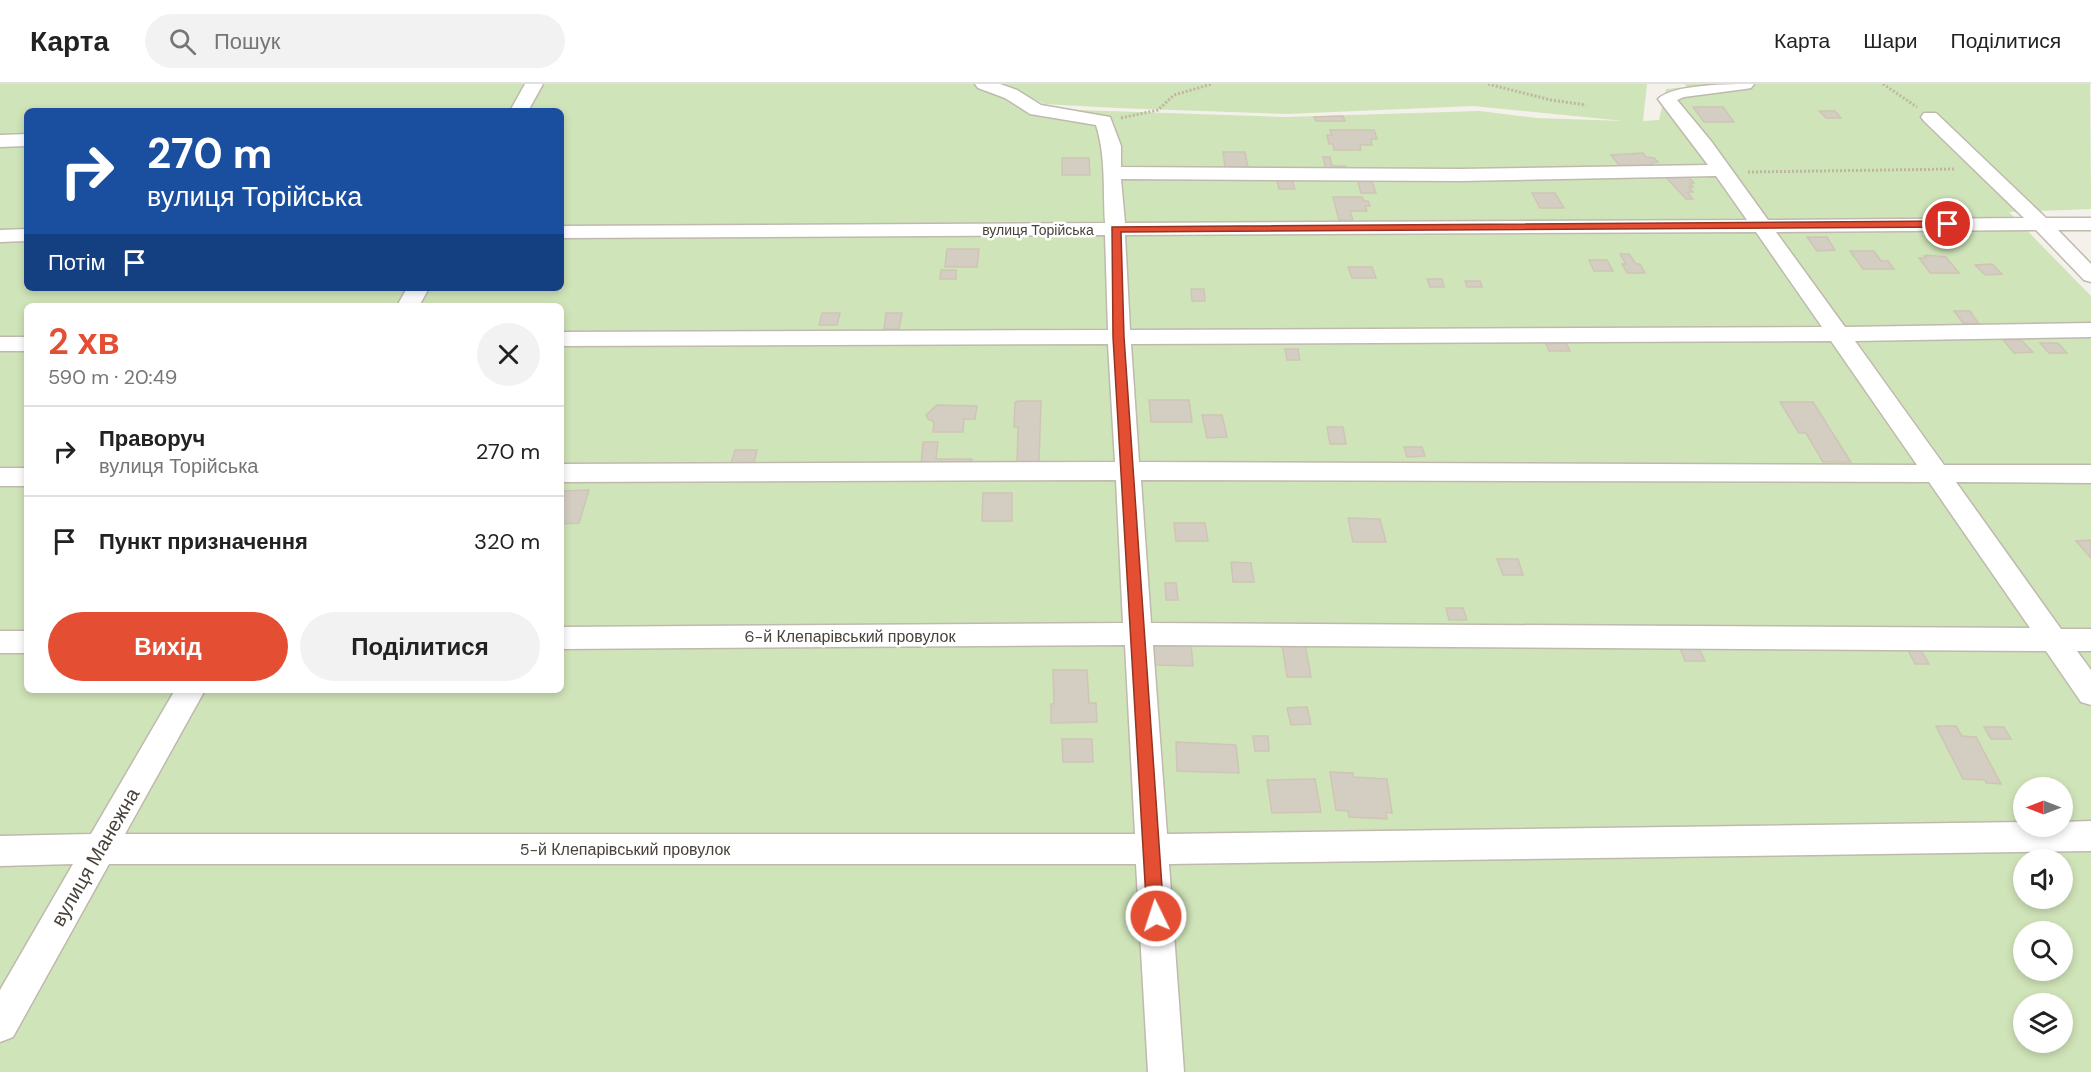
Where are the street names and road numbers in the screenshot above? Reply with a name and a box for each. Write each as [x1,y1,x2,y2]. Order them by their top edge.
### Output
street label: вулиця Торійська [982,221,1094,239]
street label: 6-й Клепарівський провулок [745,626,956,647]
street label: вулиця Манежна [45,782,146,931]
street label: 5-й Клепарівський провулок [520,839,731,860]

